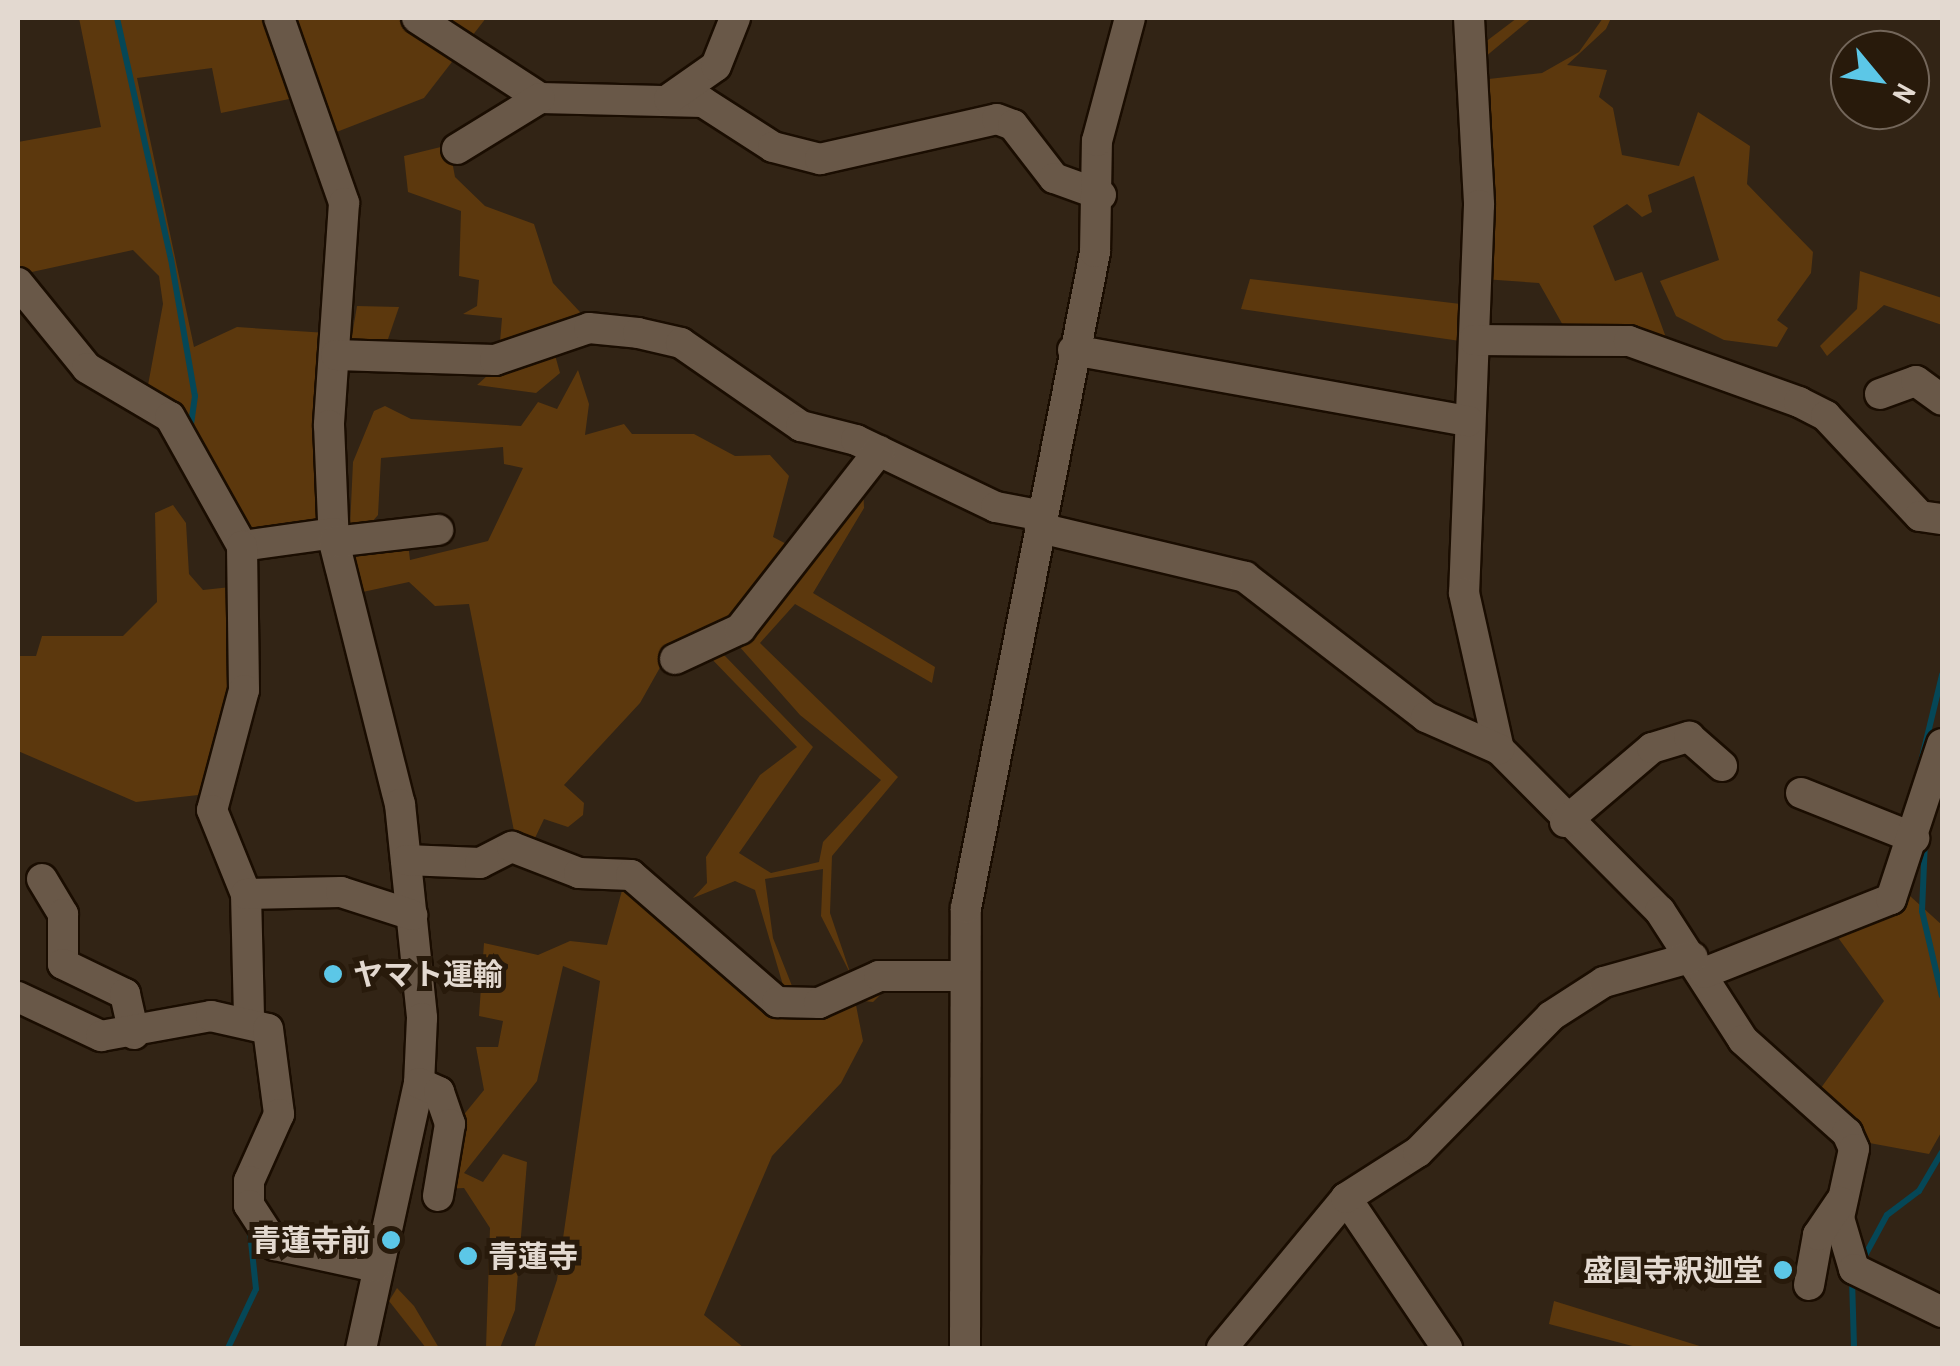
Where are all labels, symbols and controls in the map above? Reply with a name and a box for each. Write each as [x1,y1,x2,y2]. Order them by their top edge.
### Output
north arrow [1830,30,1930,130]
text: N [1884,77,1925,110]
place label: ヤマト運輸 [353,956,503,992]
marker: ヤマト運輸 [322,963,344,985]
place label: 青蓮寺前 [251,1222,371,1258]
marker: 青蓮寺前 [380,1229,402,1251]
place label: 青蓮寺 [488,1238,578,1274]
marker: 青蓮寺 [457,1245,479,1267]
place label: 盛圓寺釈迦堂 [1583,1252,1763,1288]
marker: 盛圓寺釈迦堂 [1772,1259,1794,1281]

